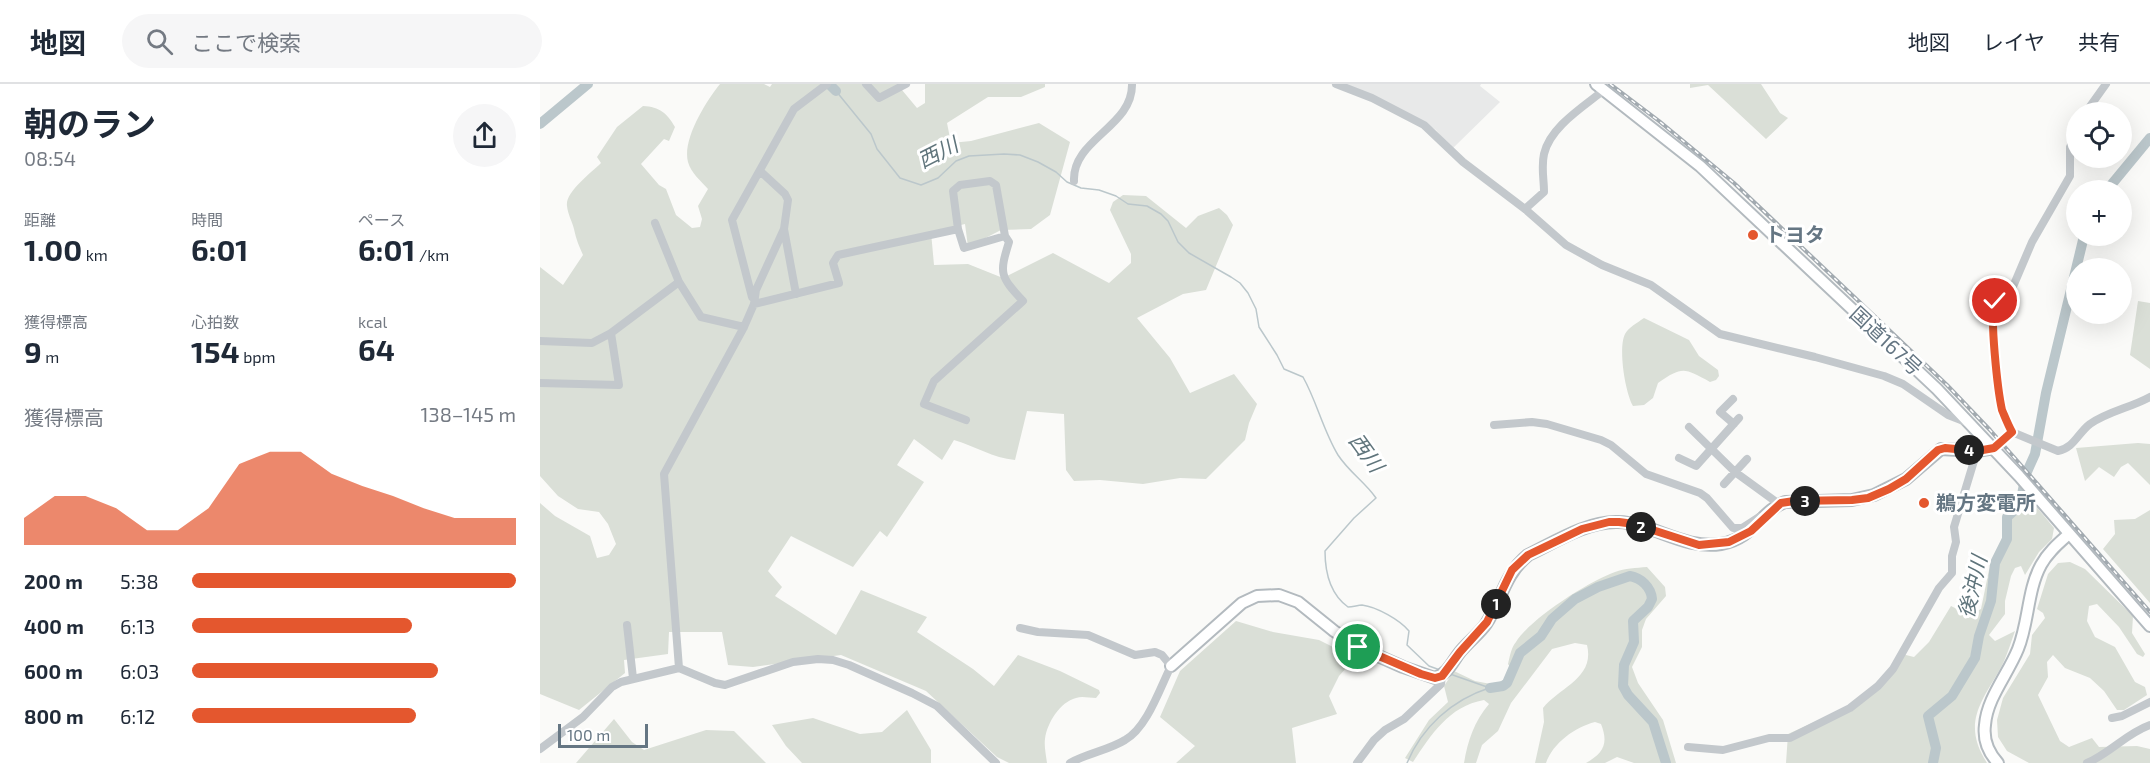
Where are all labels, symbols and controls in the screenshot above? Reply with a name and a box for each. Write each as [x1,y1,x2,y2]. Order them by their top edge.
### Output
search box [122,14,542,68]
text: 地図 [30,25,86,59]
icon: search [143,25,176,58]
text: ここで検索 [191,29,301,55]
text: 地図 [1908,29,1950,54]
text: レイヤ [1983,29,2045,54]
text: 共有 [2078,29,2120,54]
map controls [2066,102,2132,324]
button: locate [2066,102,2132,168]
text: 朝のラン [24,103,156,143]
button: share [453,104,516,167]
water label: 西川 [913,130,963,172]
text: 08:54 [24,146,76,170]
button: + [2066,180,2132,246]
text: 距離 [24,210,56,229]
text: 時間 [191,210,223,229]
text: ペース [358,210,405,229]
place label: トヨタ [1765,222,1825,246]
marker: トヨタ [1746,228,1760,242]
text: 1.00 [24,231,82,267]
text: 6:01 [191,231,248,267]
text: 6:01 [358,231,415,267]
text: km [82,245,108,264]
text: /km [415,245,449,264]
button: − [2066,258,2132,324]
pin [1969,275,2020,326]
icon: check [1978,284,2011,317]
street label: 国道167号 [1846,301,1928,380]
text: 獲得標高 [24,312,88,331]
text: 心拍数 [191,312,239,331]
text: kcal [358,312,387,331]
text: 64 [358,331,395,367]
text: 9 [24,333,42,369]
text: 154 [191,333,240,369]
text: m [42,347,59,366]
text: bpm [240,347,276,366]
text: 138–145 m [421,402,516,426]
text: 獲得標高 [24,405,104,429]
water label: 西川 [1345,428,1391,478]
pin: 4 [1954,435,1984,465]
text: 4 [1964,440,1974,459]
pin: 3 [1790,486,1820,516]
place label: 鵜方変電所 [1936,490,2036,514]
text: 3 [1800,491,1810,510]
marker: 鵜方変電所 [1917,496,1931,510]
pin: 2 [1626,512,1656,542]
text: 2 [1636,517,1646,536]
water label: 後沖川 [1952,551,1991,620]
text: 200 m [24,569,83,593]
text: 5:38 [120,569,159,593]
pin: 1 [1481,589,1511,619]
text: 1 [1493,594,1499,613]
text: 400 m [24,614,84,638]
text: 6:13 [120,614,155,638]
pin [1332,621,1383,672]
icon: arrive [1341,630,1374,663]
text: 600 m [24,659,83,683]
text: 6:03 [120,659,159,683]
text: 800 m [24,704,84,728]
text: 6:12 [120,704,155,728]
scale bar [558,721,648,748]
text: 100 m [567,725,610,744]

